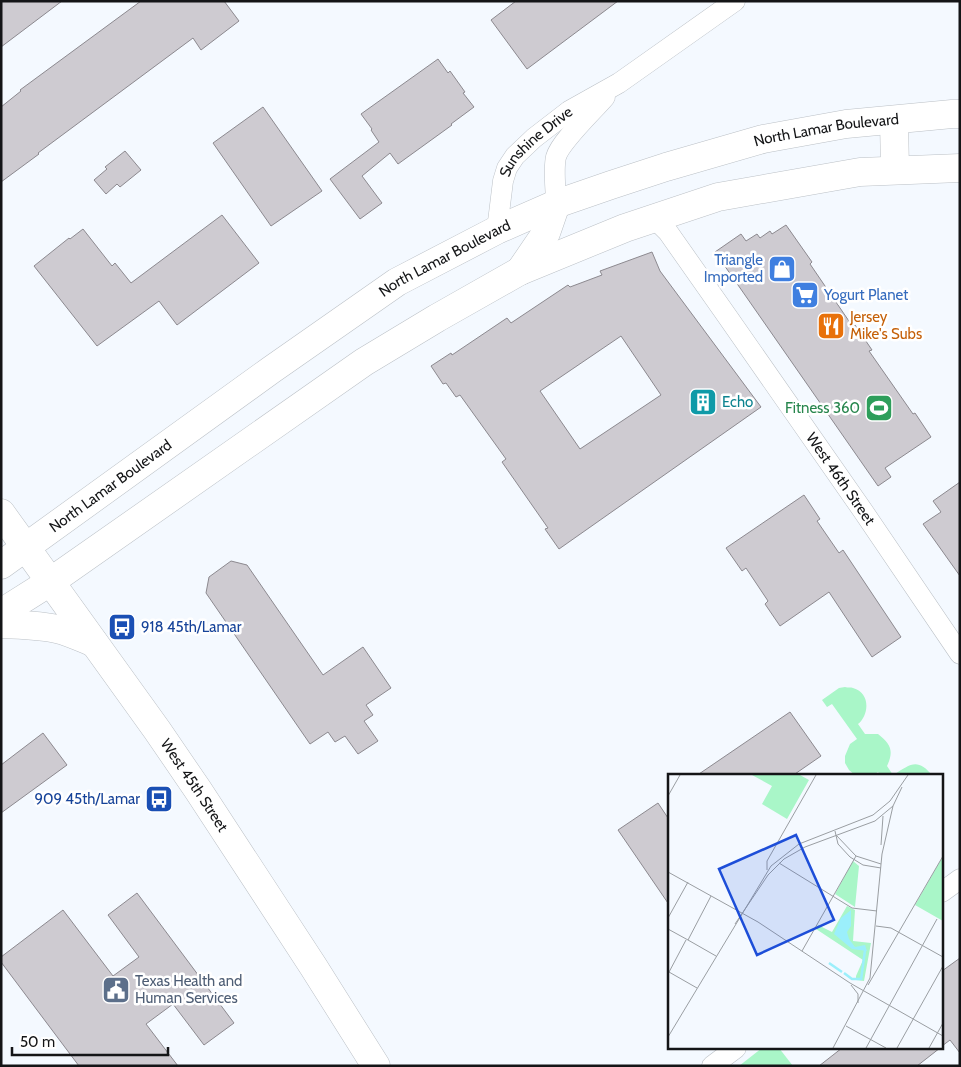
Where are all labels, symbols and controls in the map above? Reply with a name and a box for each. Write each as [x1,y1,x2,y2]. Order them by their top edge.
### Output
street label: Sunshine Drive [496,102,576,179]
street label: North Lamar Boulevard [752,110,900,150]
street label: North Lamar Boulevard [375,216,513,301]
place label: Triangle Imported [704,251,763,286]
shop icon: Triangle Imported [767,254,797,284]
supermarket icon: Yogurt Planet [790,280,820,310]
place label: Yogurt Planet [823,286,908,304]
place label: Jersey Mike's Subs [849,308,922,343]
restaurant icon: Jersey Mike's Subs [816,311,846,341]
building icon: Echo [688,387,718,417]
place label: Echo [722,393,753,411]
sports icon: Fitness 360 [864,393,894,423]
place label: Fitness 360 [785,399,860,417]
street label: West 46th Street [802,429,879,528]
street label: North Lamar Boulevard [46,436,175,536]
bus stop icon: 918 45th/Lamar [107,612,137,642]
place label: 918 45th/Lamar [141,618,242,636]
street label: West 45th Street [157,735,232,835]
inset map [668,774,944,1050]
bus stop icon: 909 45th/Lamar [144,784,174,814]
place label: 909 45th/Lamar [34,790,140,808]
place label: Texas Health and Human Services [135,972,242,1007]
public building icon: Texas Health and Human Services [101,975,131,1005]
scale bar [12,1024,169,1056]
text: 50 m [20,1033,55,1051]

